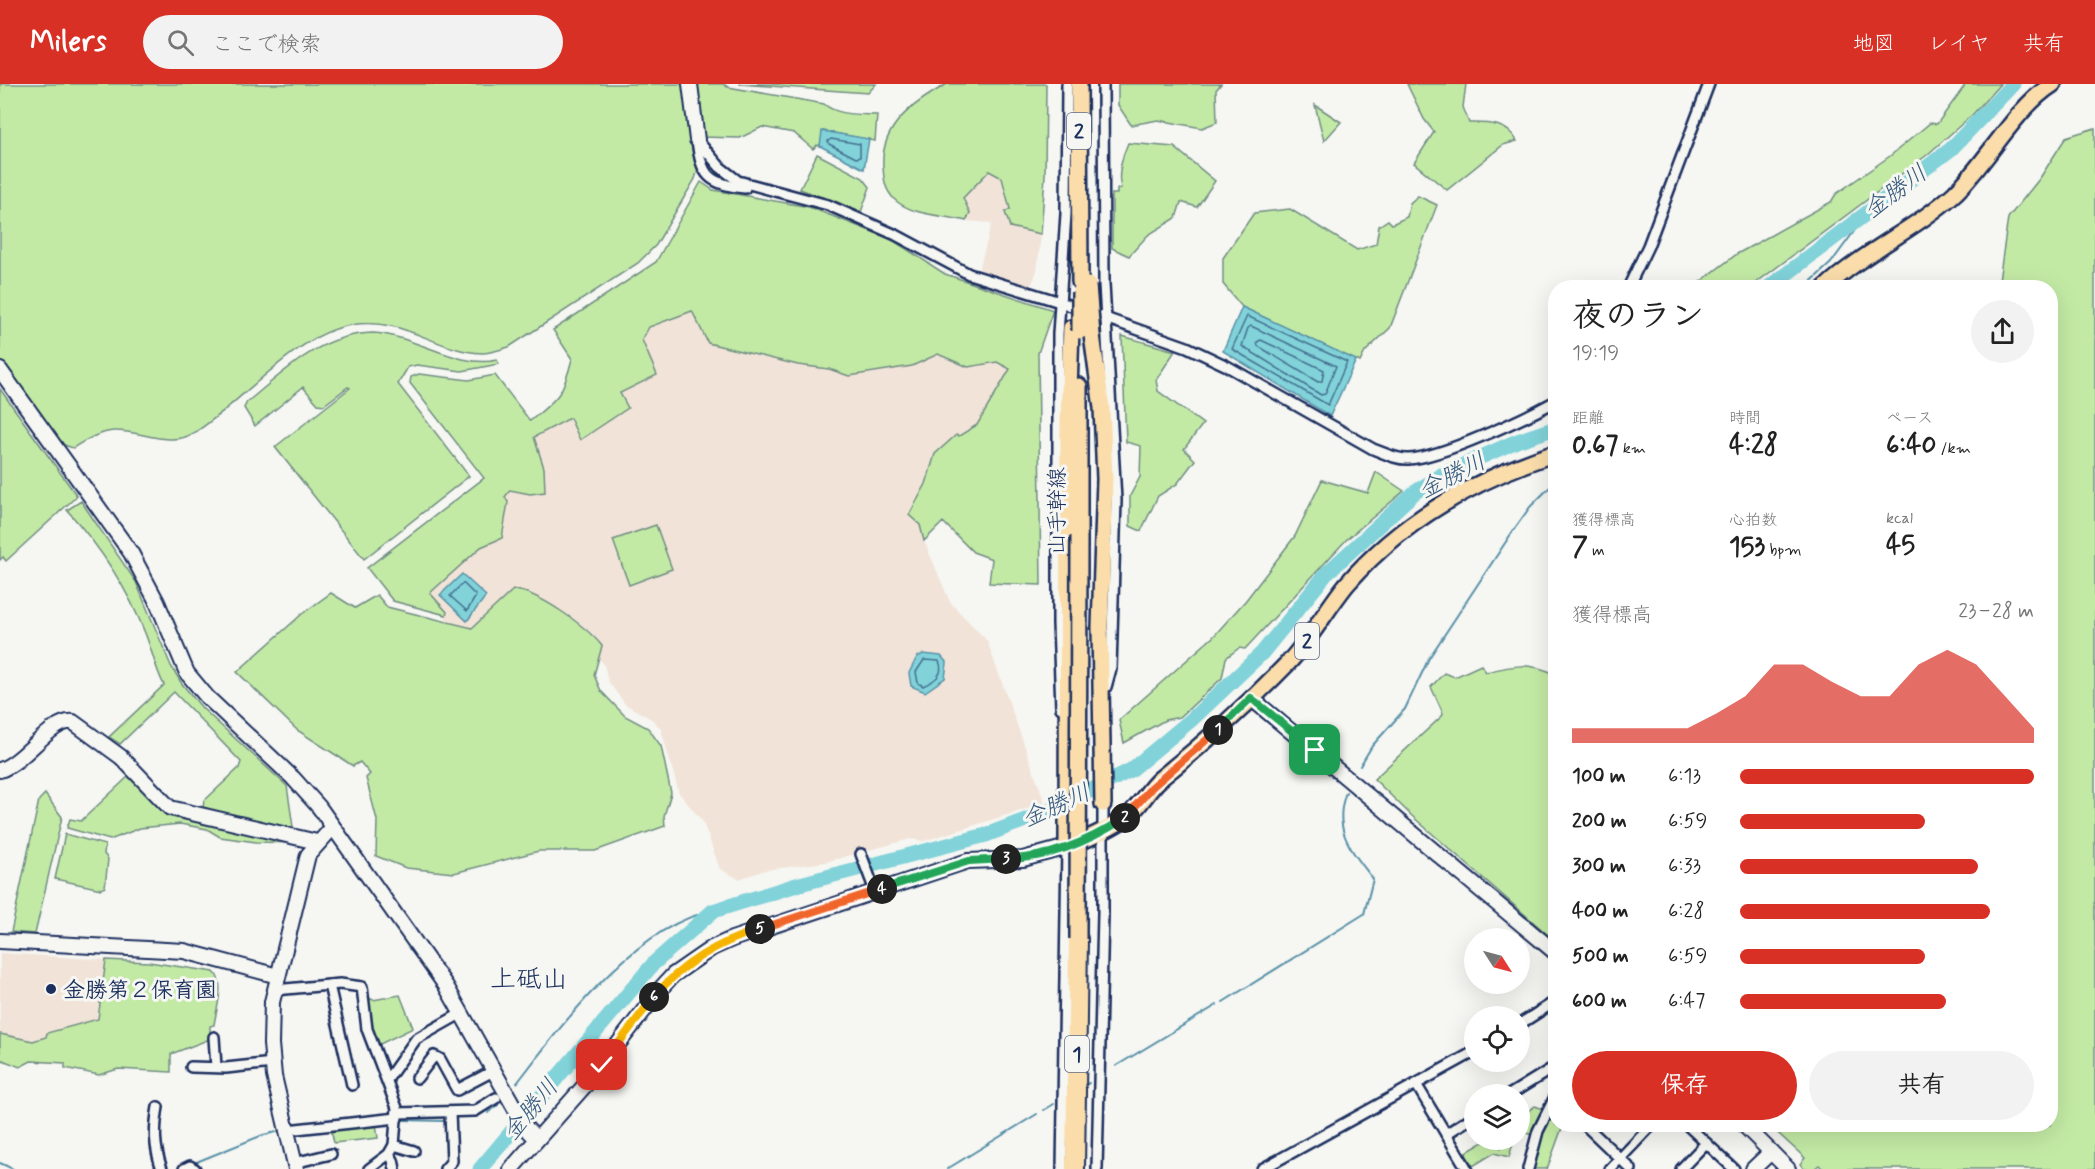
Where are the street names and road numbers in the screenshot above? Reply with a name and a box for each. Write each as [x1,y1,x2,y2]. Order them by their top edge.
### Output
road number: 2 [1067,113,1091,149]
street label: 山手幹線 [1044,467,1072,555]
road number: 2 [1295,623,1319,659]
road number: 1 [1065,1036,1089,1072]

